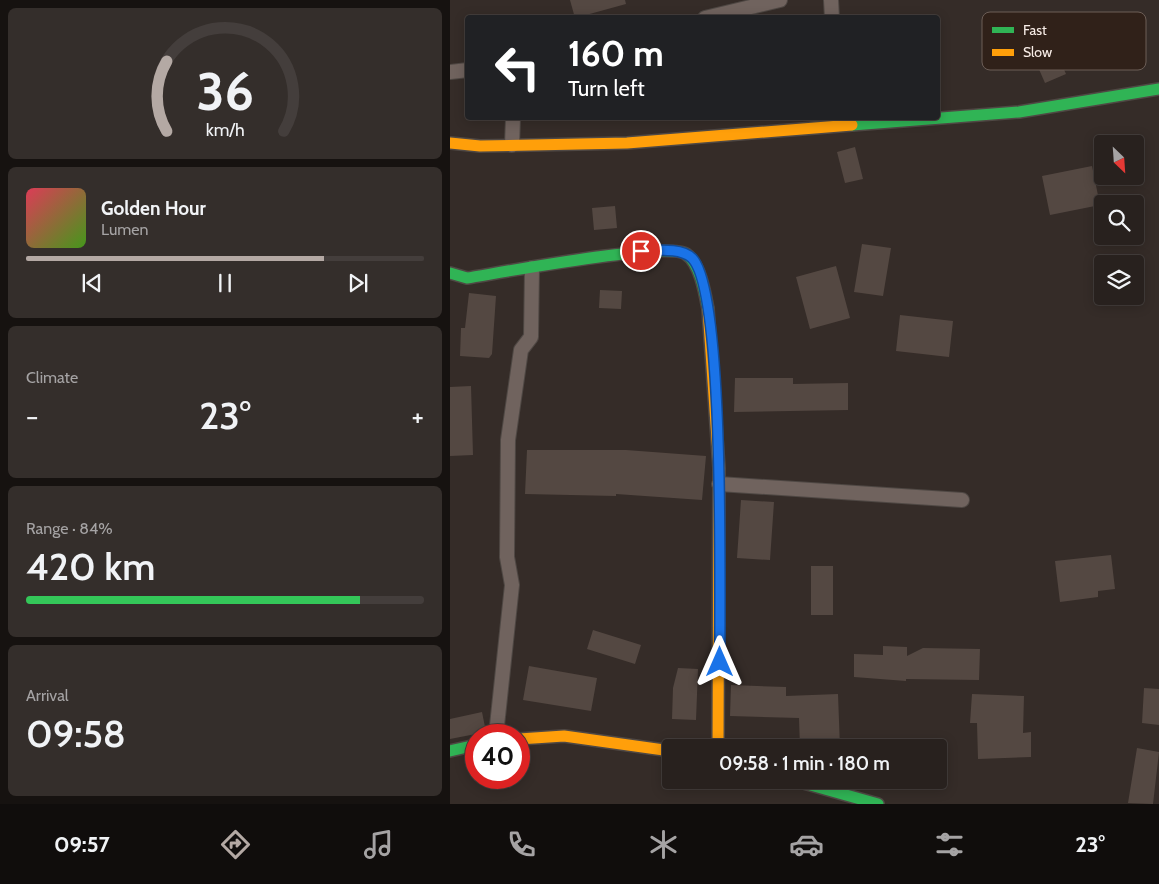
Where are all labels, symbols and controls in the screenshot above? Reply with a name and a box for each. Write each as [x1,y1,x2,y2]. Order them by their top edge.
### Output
legend [982,12,1146,70]
text: Fast [1023,21,1047,39]
text: 160 m [568,32,664,75]
icon: left [485,35,550,100]
text: Slow [1023,43,1052,61]
text: 36 [196,60,254,123]
text: Turn left [568,75,645,102]
text: km/h [205,119,245,140]
north arrow [1094,135,1144,185]
map controls [1094,135,1144,305]
button: search [1094,195,1144,245]
text: Golden Hour [101,197,206,220]
text: Lumen [101,220,148,239]
pin [620,230,662,272]
icon: arrive [627,237,655,265]
button: layers [1094,255,1144,305]
icon: previous [78,269,106,297]
icon: pause [211,269,239,297]
icon: next [344,269,372,297]
text: Climate [26,368,78,387]
text: 23° [199,392,251,439]
text: − [26,399,38,433]
text: + [412,399,424,433]
text: Range · 84% [26,519,113,538]
text: 420 km [26,543,155,590]
position arrow [693,635,745,687]
text: Arrival [26,686,69,705]
text: 09:58 [26,710,126,757]
speed limit sign: 40 [465,724,530,789]
text: 09:58 · 1 min · 180 m [719,752,890,775]
icon: directions [218,827,253,862]
icon: music [361,827,396,862]
icon: phone [504,827,539,862]
icon: climate [646,827,681,862]
icon: car [789,827,824,862]
icon: filters [932,827,967,862]
text: 09:57 [54,831,110,858]
text: 23° [1075,831,1105,858]

